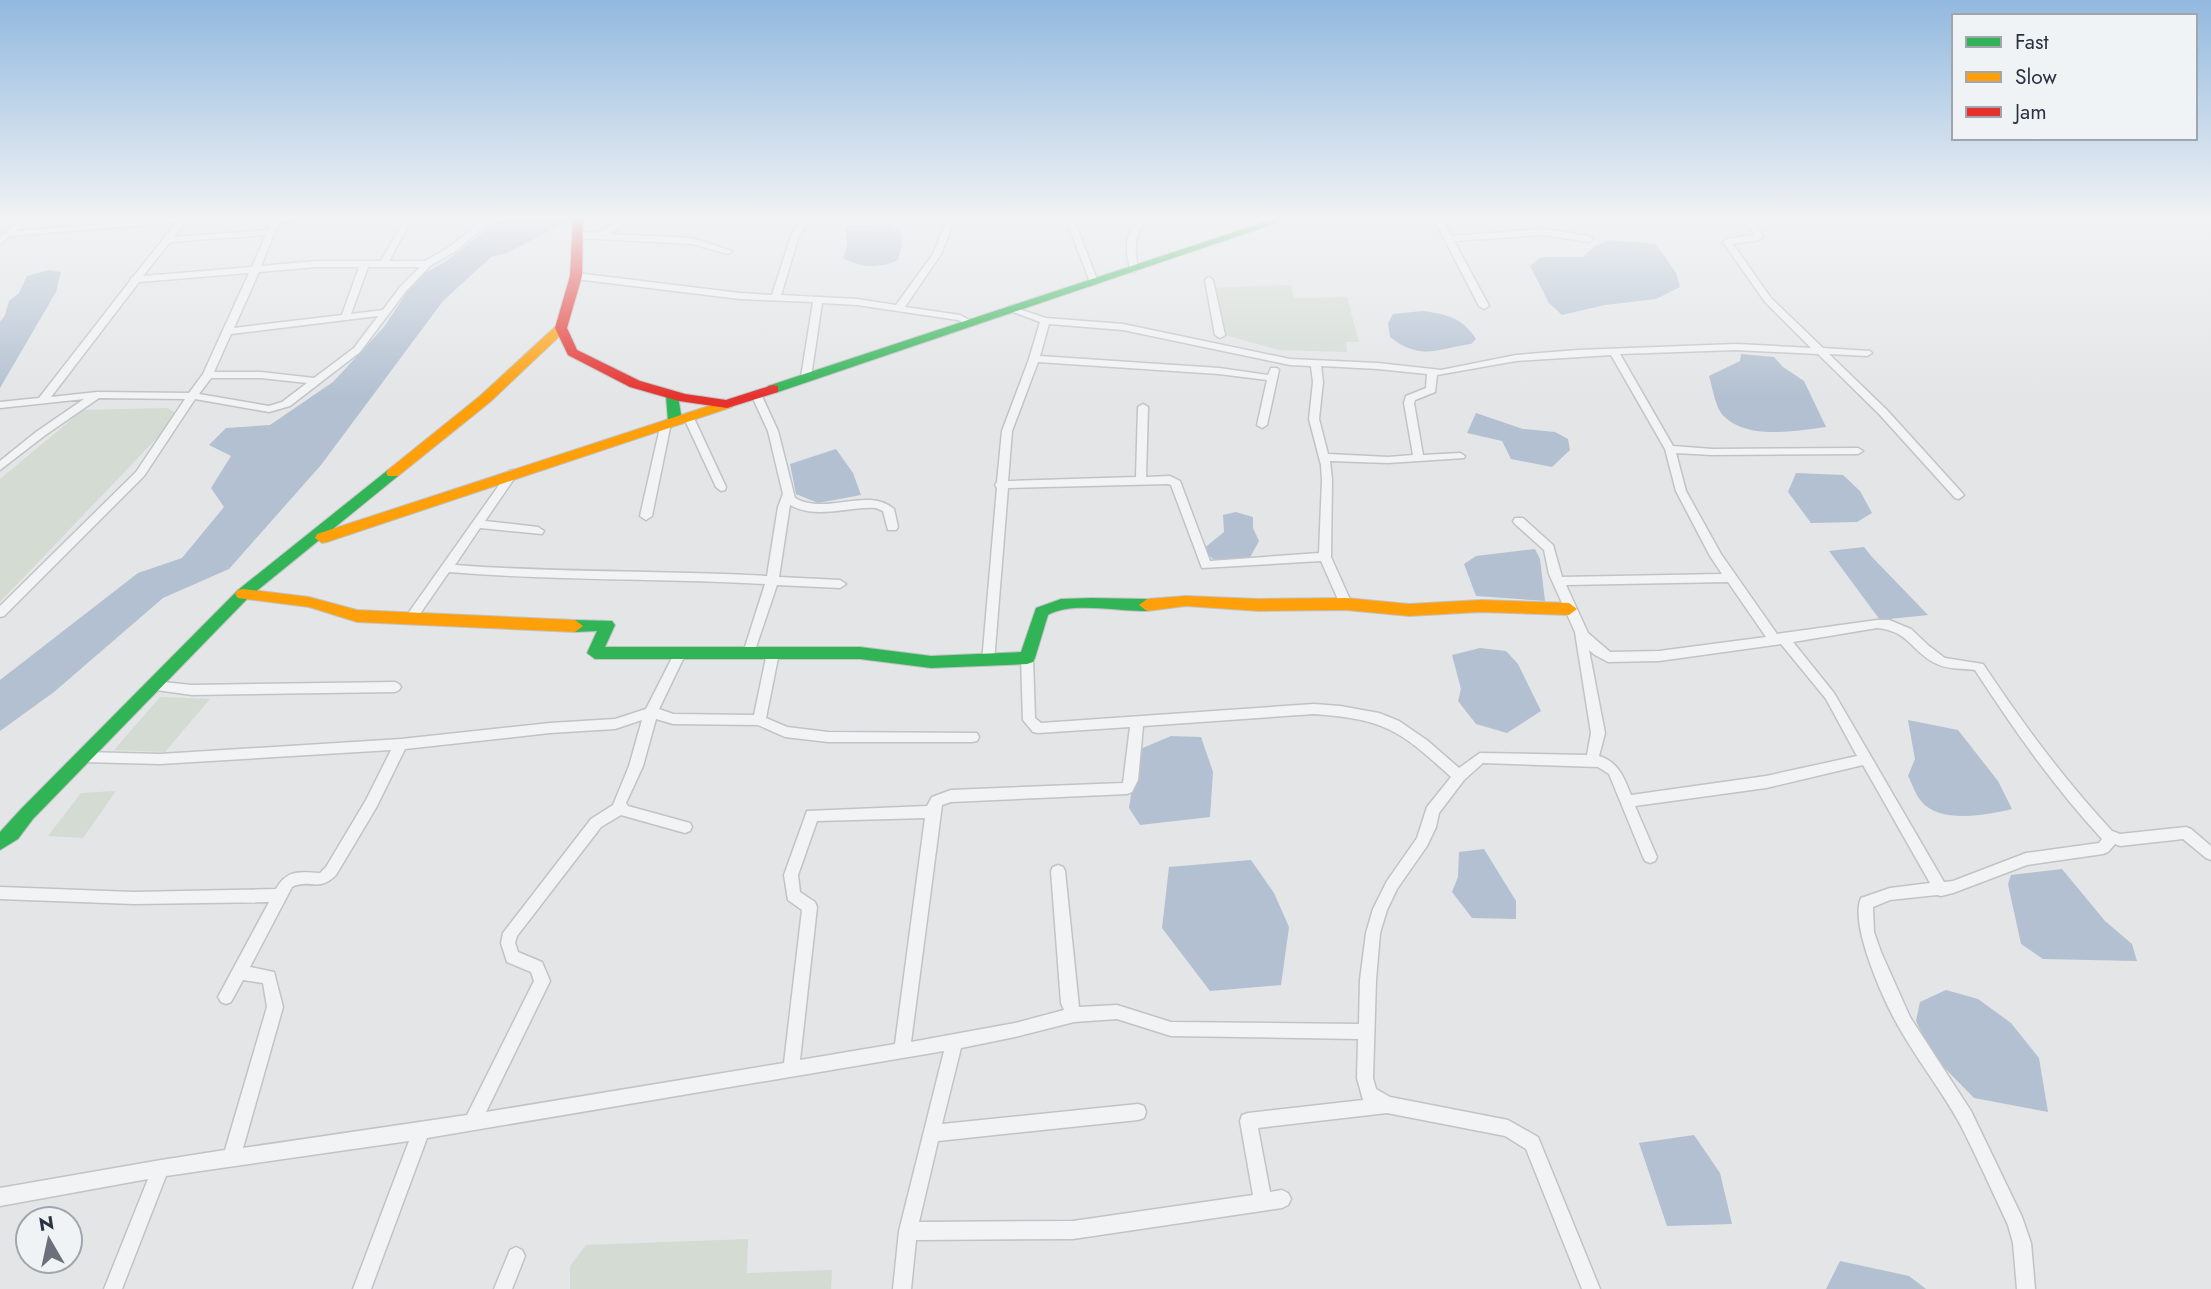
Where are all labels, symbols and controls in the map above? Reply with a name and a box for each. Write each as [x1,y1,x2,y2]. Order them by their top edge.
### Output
legend [1952,14,2197,140]
text: Fast [2015,27,2048,57]
text: Slow [2015,62,2057,92]
text: Jam [2012,97,2047,127]
north arrow [14,1205,84,1275]
text: N [37,1209,56,1238]

